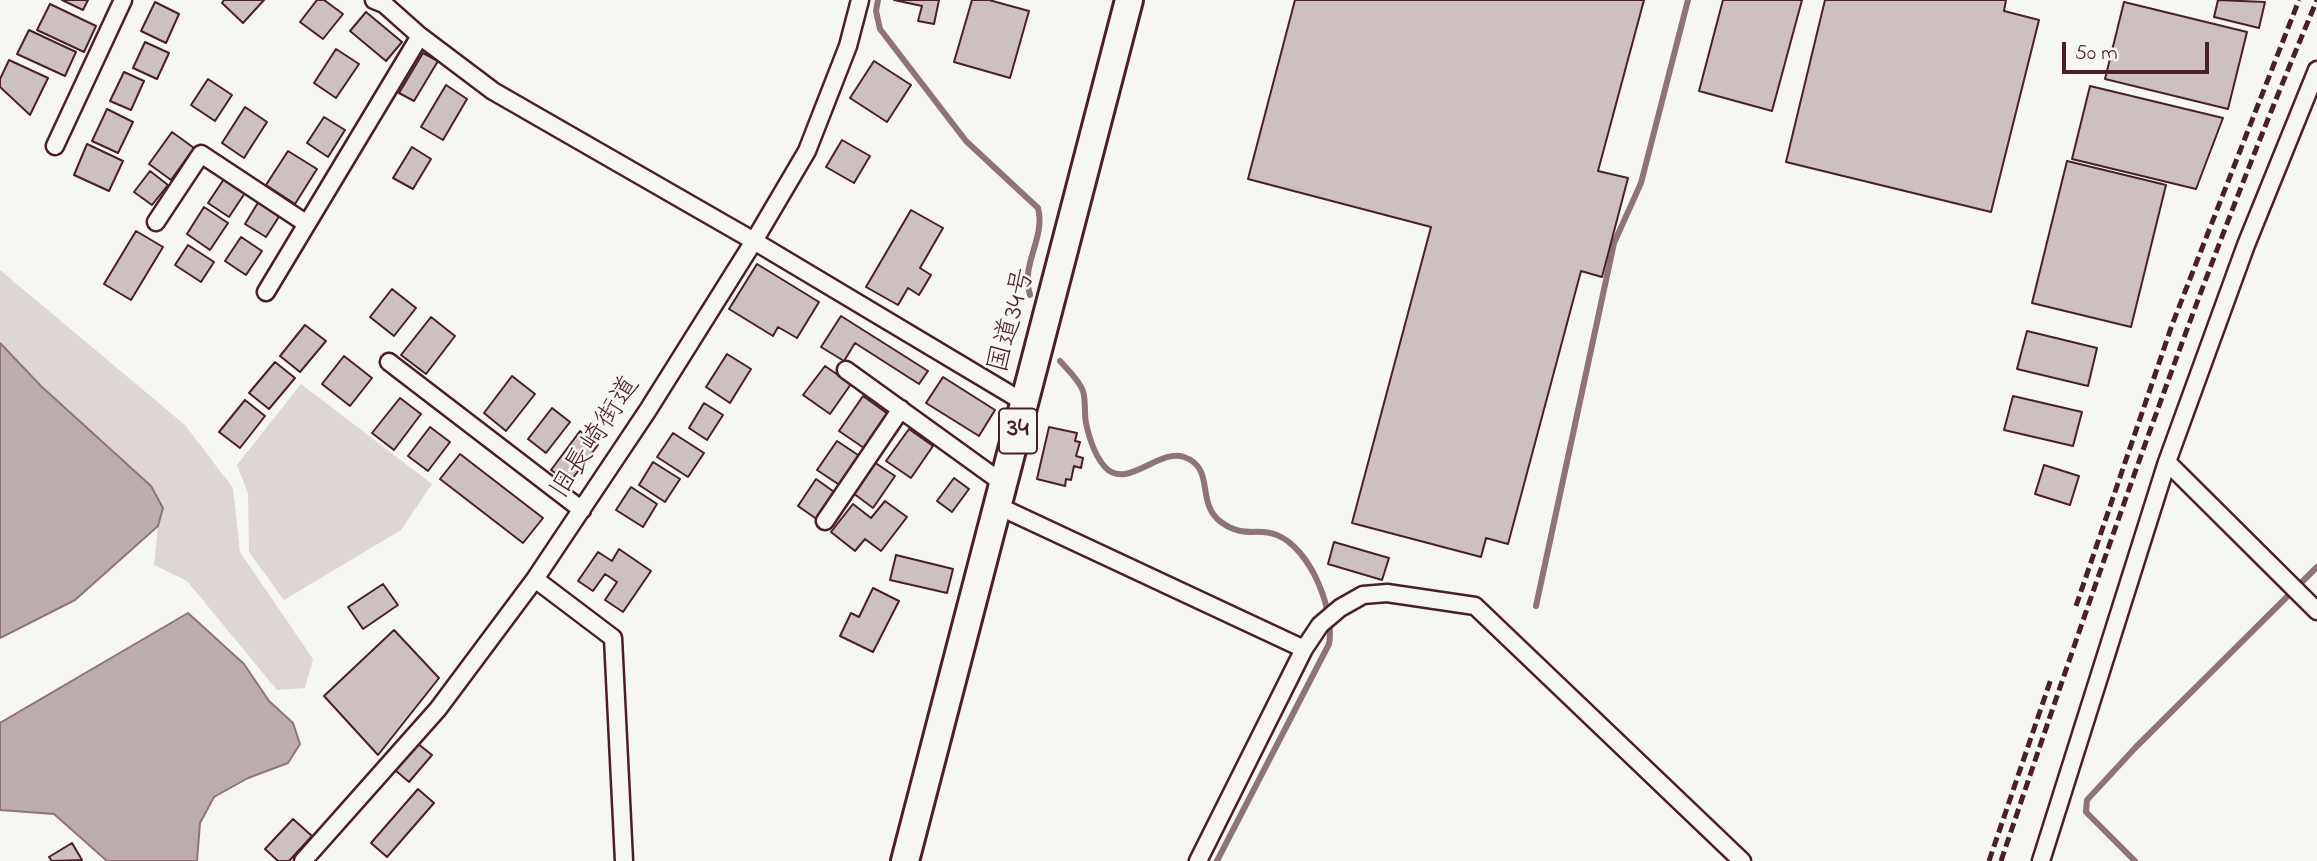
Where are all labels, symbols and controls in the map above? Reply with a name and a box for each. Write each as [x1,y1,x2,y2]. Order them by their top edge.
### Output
scale bar [2065,28,2212,72]
text: 50 m [2075,39,2118,69]
street label: 国道34号 [984,265,1044,377]
street label: 旧長崎街道 [545,371,649,507]
road number: 34 [999,408,1037,453]

